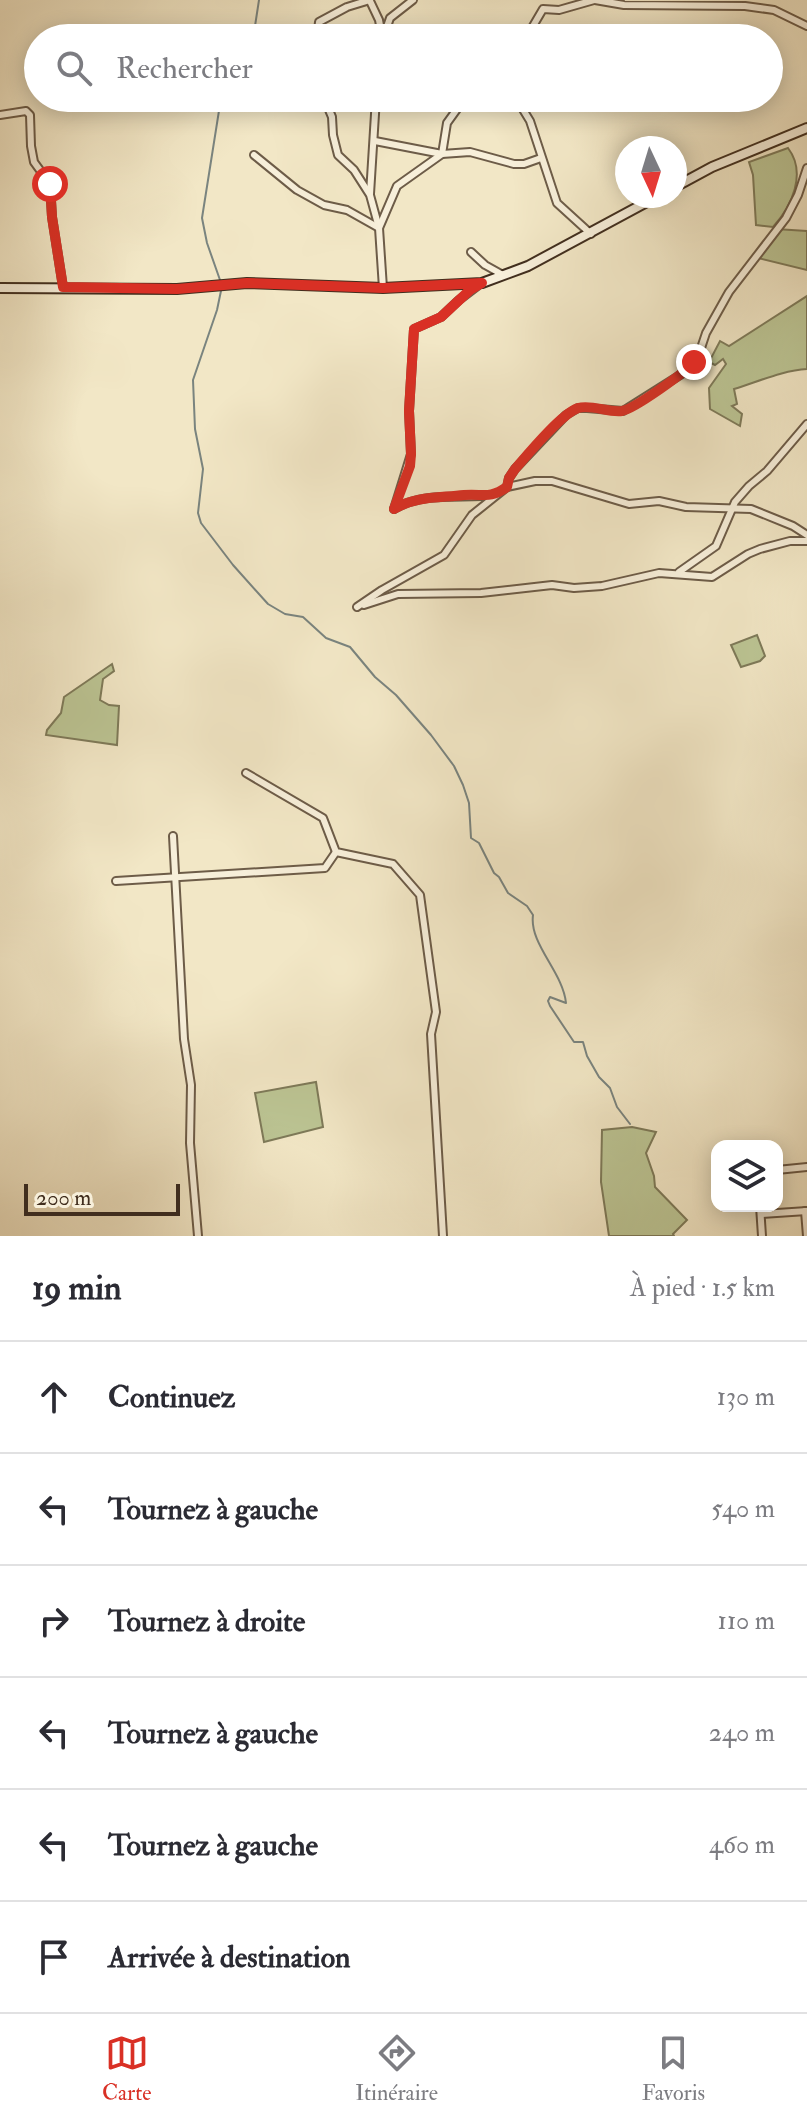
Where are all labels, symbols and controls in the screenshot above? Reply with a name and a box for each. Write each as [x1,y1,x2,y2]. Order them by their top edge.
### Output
search box [24,24,783,112]
icon: search [52,46,96,90]
text: Rechercher [116,50,253,87]
north arrow [615,136,687,208]
route start [32,166,68,202]
route end [676,344,712,380]
map controls [711,1140,783,1212]
button: layers [711,1140,783,1212]
scale bar [24,1180,180,1216]
text: 200 m [36,1184,91,1212]
text: 19 min [32,1267,122,1310]
text: À pied · 1.5 km [630,1272,775,1304]
icon: ahead [32,1375,76,1419]
text: Continuez [108,1379,235,1416]
text: 130 m [717,1381,775,1413]
icon: left [32,1487,76,1531]
text: Tournez à gauche [108,1491,318,1528]
text: 540 m [711,1493,775,1525]
icon: right [32,1599,76,1643]
text: Tournez à droite [108,1603,305,1640]
text: 110 m [718,1605,775,1637]
icon: left [32,1711,76,1755]
text: Tournez à gauche [108,1715,318,1752]
text: 240 m [709,1717,775,1749]
icon: left [32,1823,76,1867]
text: Tournez à gauche [108,1827,318,1864]
text: 460 m [709,1829,775,1861]
icon: arrive [32,1935,76,1979]
text: Arrivée à destination [108,1939,351,1976]
tab: Carte [102,2031,152,2107]
tab: Itinéraire [355,2031,438,2107]
tab: Favoris [642,2031,705,2107]

